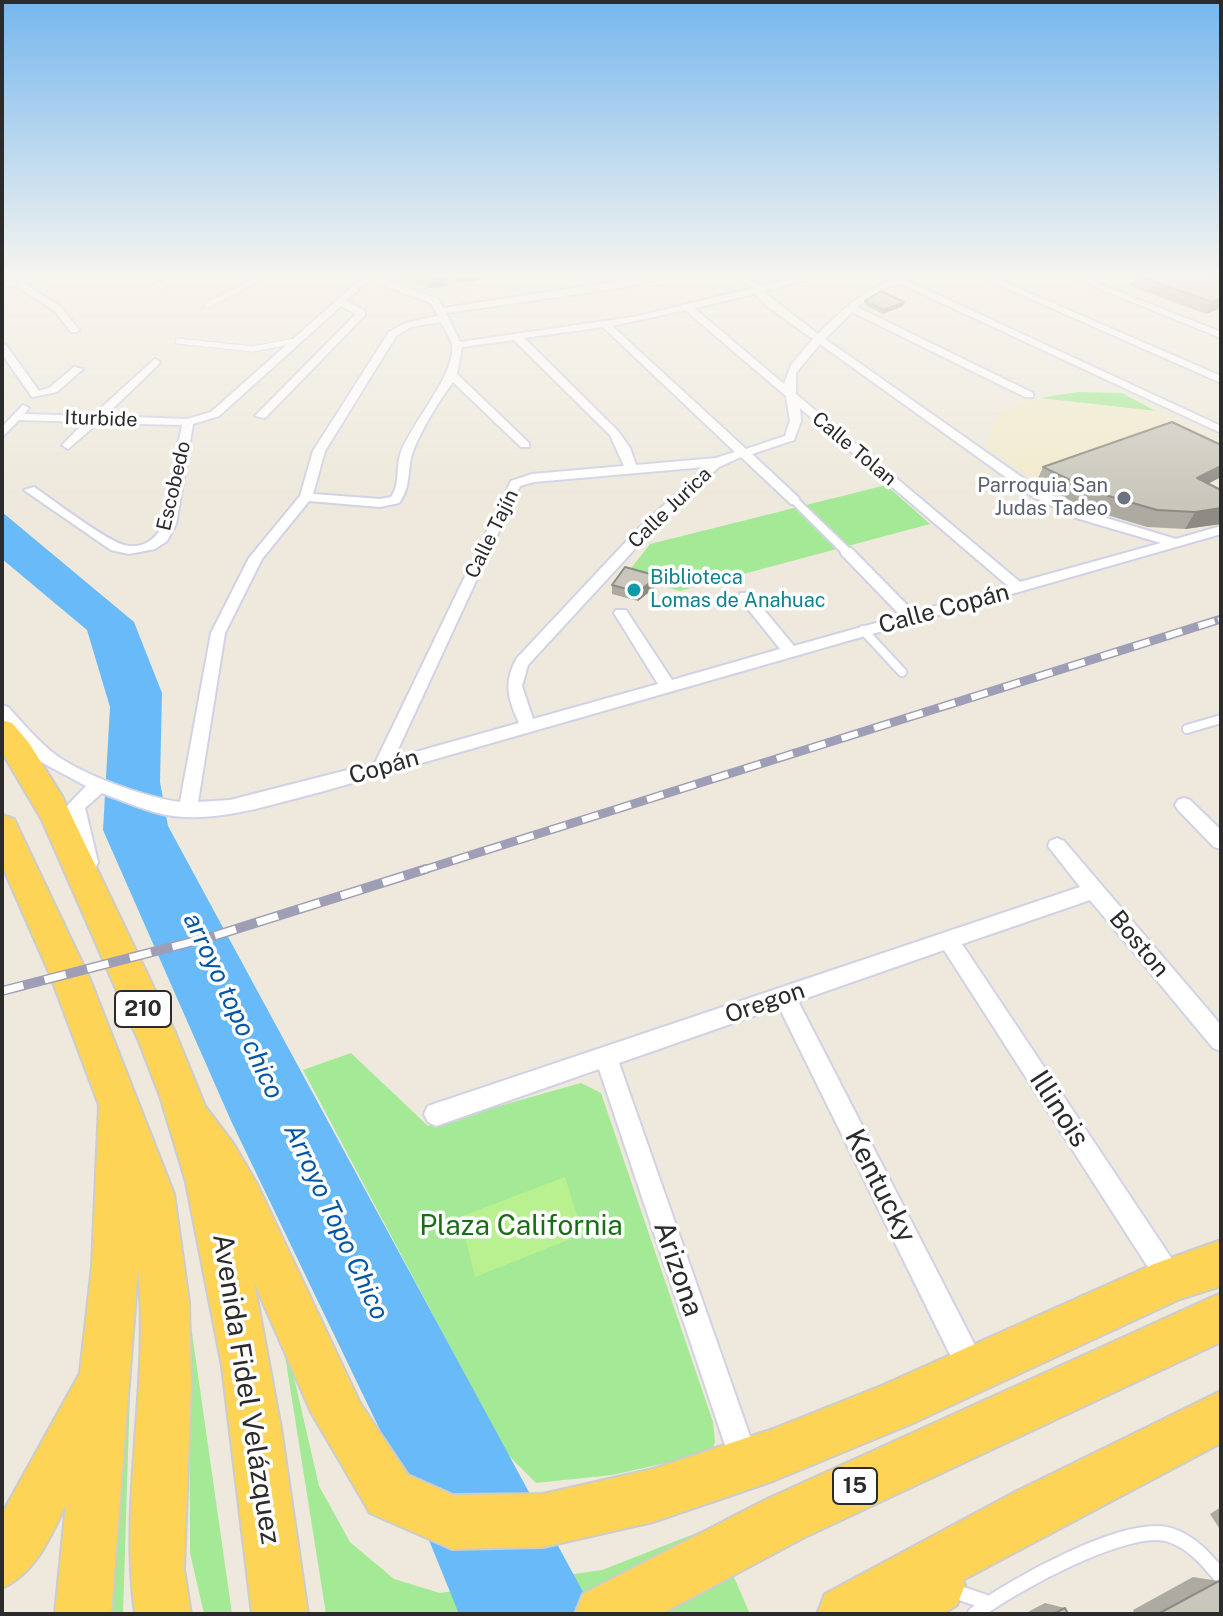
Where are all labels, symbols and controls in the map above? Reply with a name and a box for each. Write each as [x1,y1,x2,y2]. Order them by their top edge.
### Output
street label: Iturbide [64,406,138,432]
street label: Calle Tolan [807,407,901,491]
street label: Escobedo [152,439,196,533]
street label: Calle Jurica [623,462,717,554]
place label: Parroquia San Judas Tadeo [977,474,1108,521]
street label: Calle Tajín [460,486,524,582]
marker: Parroquia San Judas Tadeo [1115,489,1133,507]
place label: Biblioteca Lomas de Anahuac [650,566,826,613]
street label: Calle Copán [876,578,1012,640]
marker: Biblioteca Lomas de Anahuac [625,581,643,599]
street label: Copán [346,743,422,791]
street label: Boston [1103,905,1175,983]
water label: arroyo topo chico [176,908,290,1104]
street label: Oregon [721,976,809,1030]
road number: 210 [115,991,171,1027]
street label: Illinois [1022,1064,1096,1154]
water label: Arroyo Topo Chico [277,1119,395,1325]
street label: Kentucky [837,1124,923,1248]
park label: Plaza California [419,1209,623,1243]
street label: Arizona [646,1217,710,1321]
street label: Avenida Fidel Velázquez [205,1231,287,1547]
road number: 15 [833,1468,877,1504]

